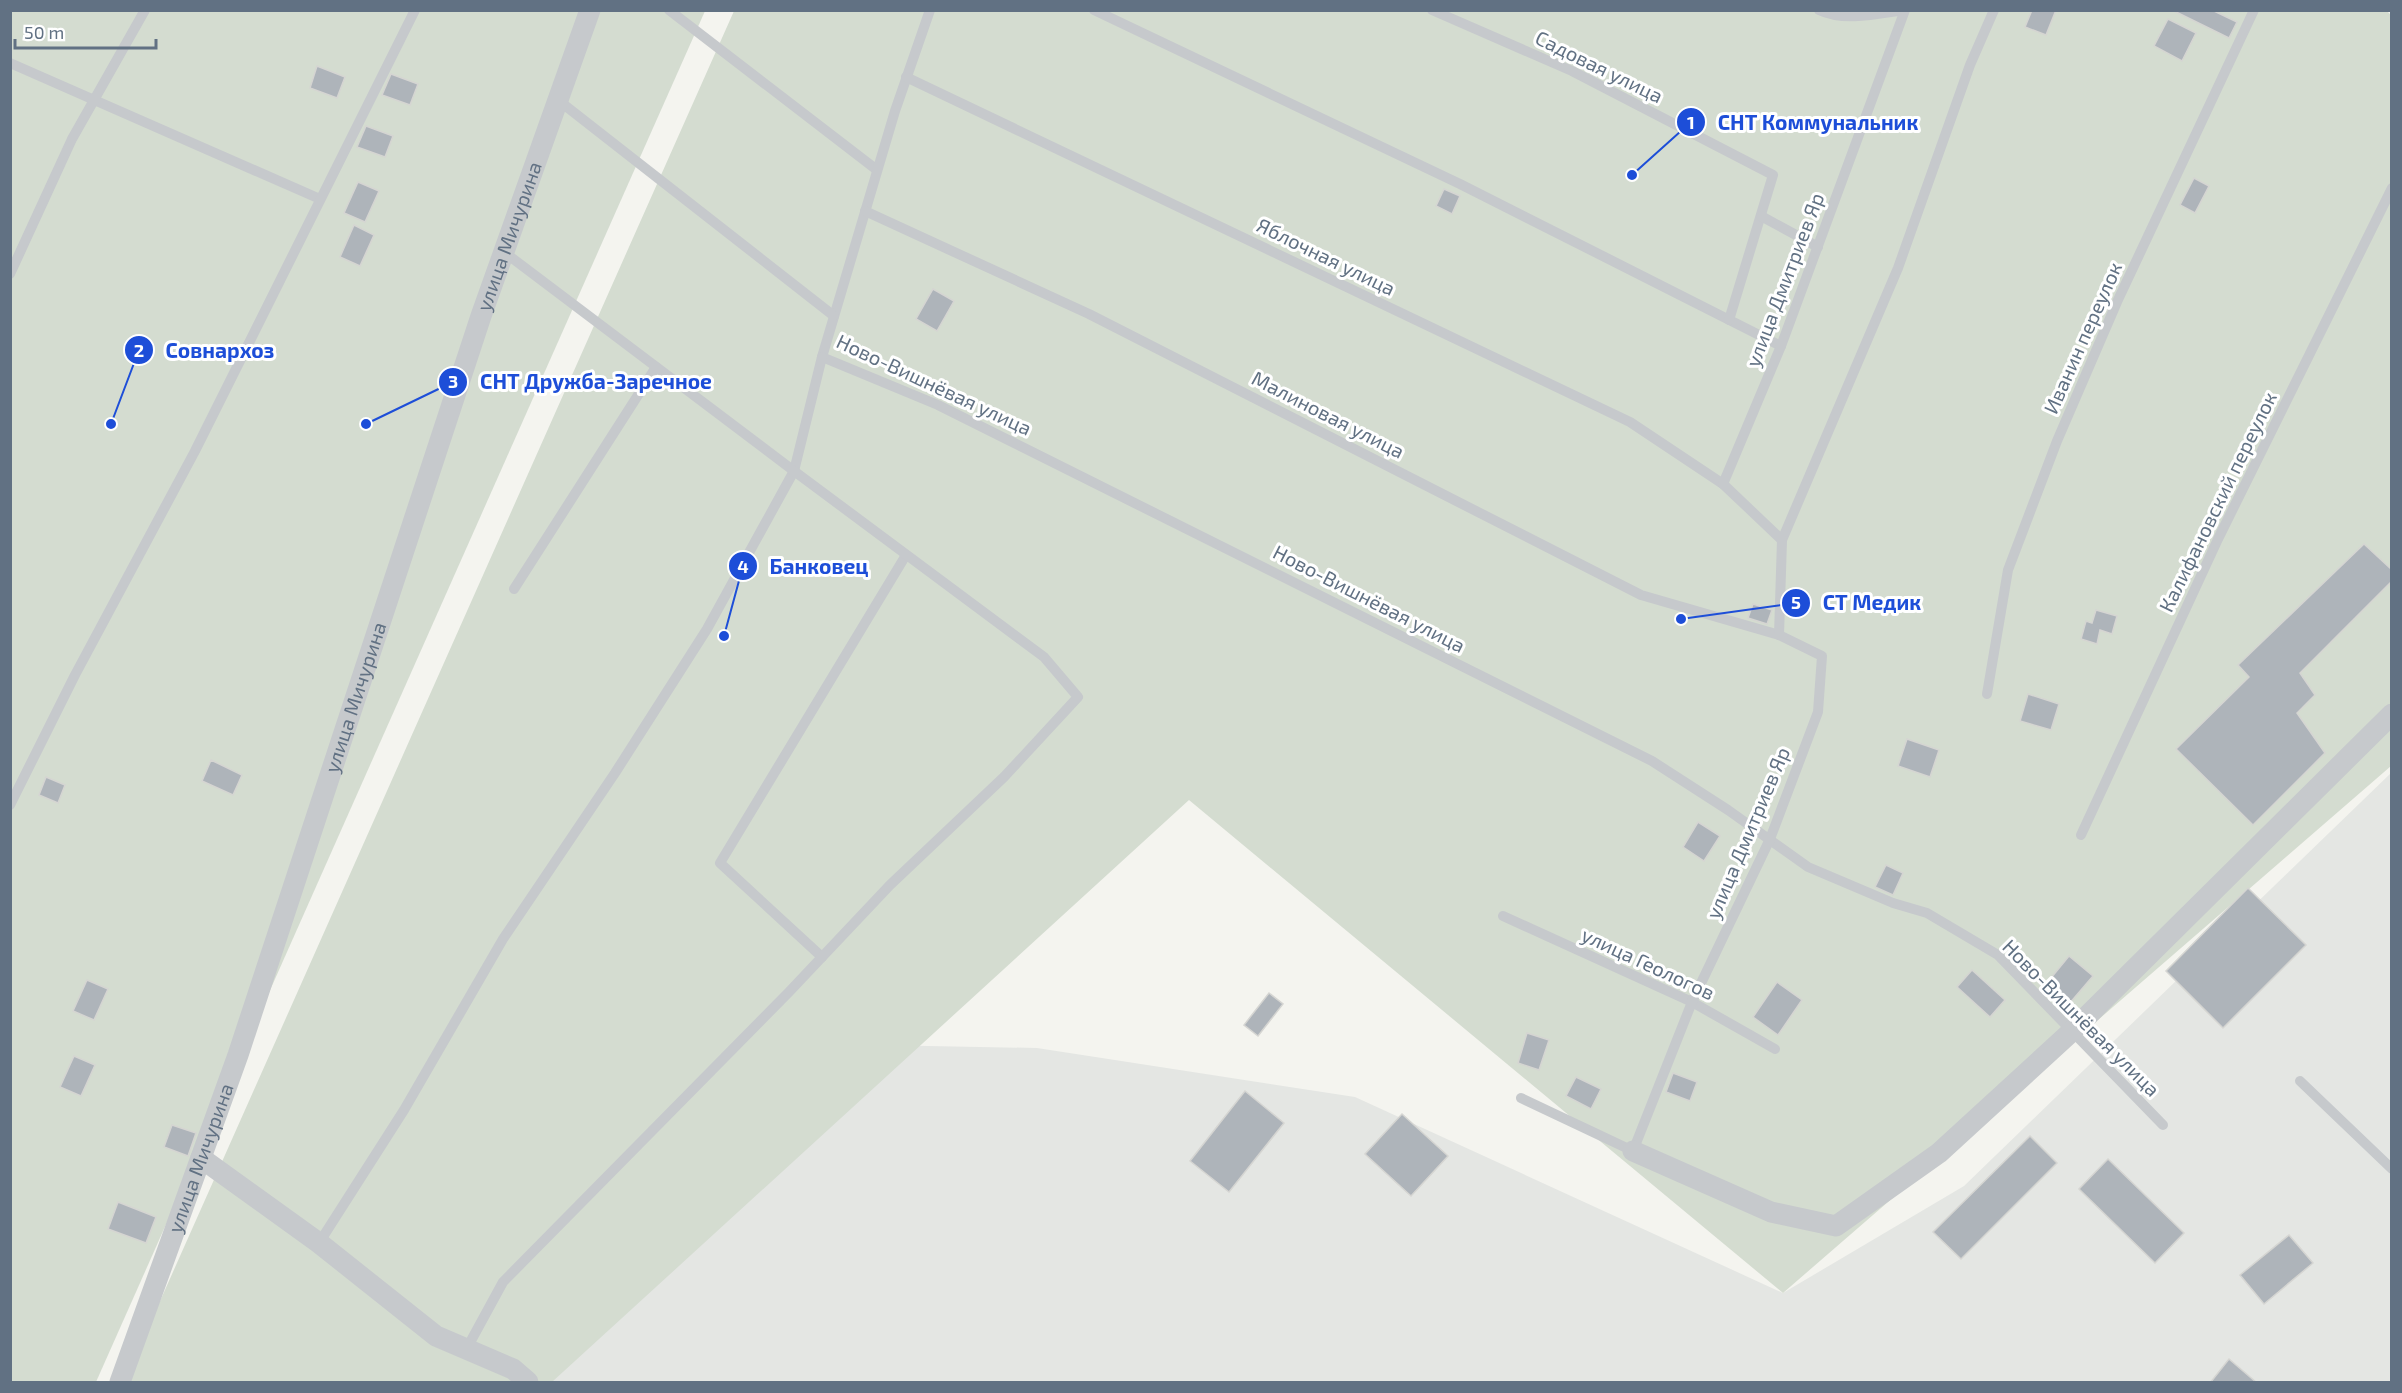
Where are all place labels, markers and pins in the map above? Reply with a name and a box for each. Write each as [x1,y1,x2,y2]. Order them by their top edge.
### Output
callout: СНТ Коммунальник [1676,103,1930,142]
callout: Совнархоз [124,331,287,370]
callout: СНТ Дружба-Заречное [438,363,724,402]
callout: Банковец [728,547,881,586]
callout: СТ Медик [1781,583,1934,622]

